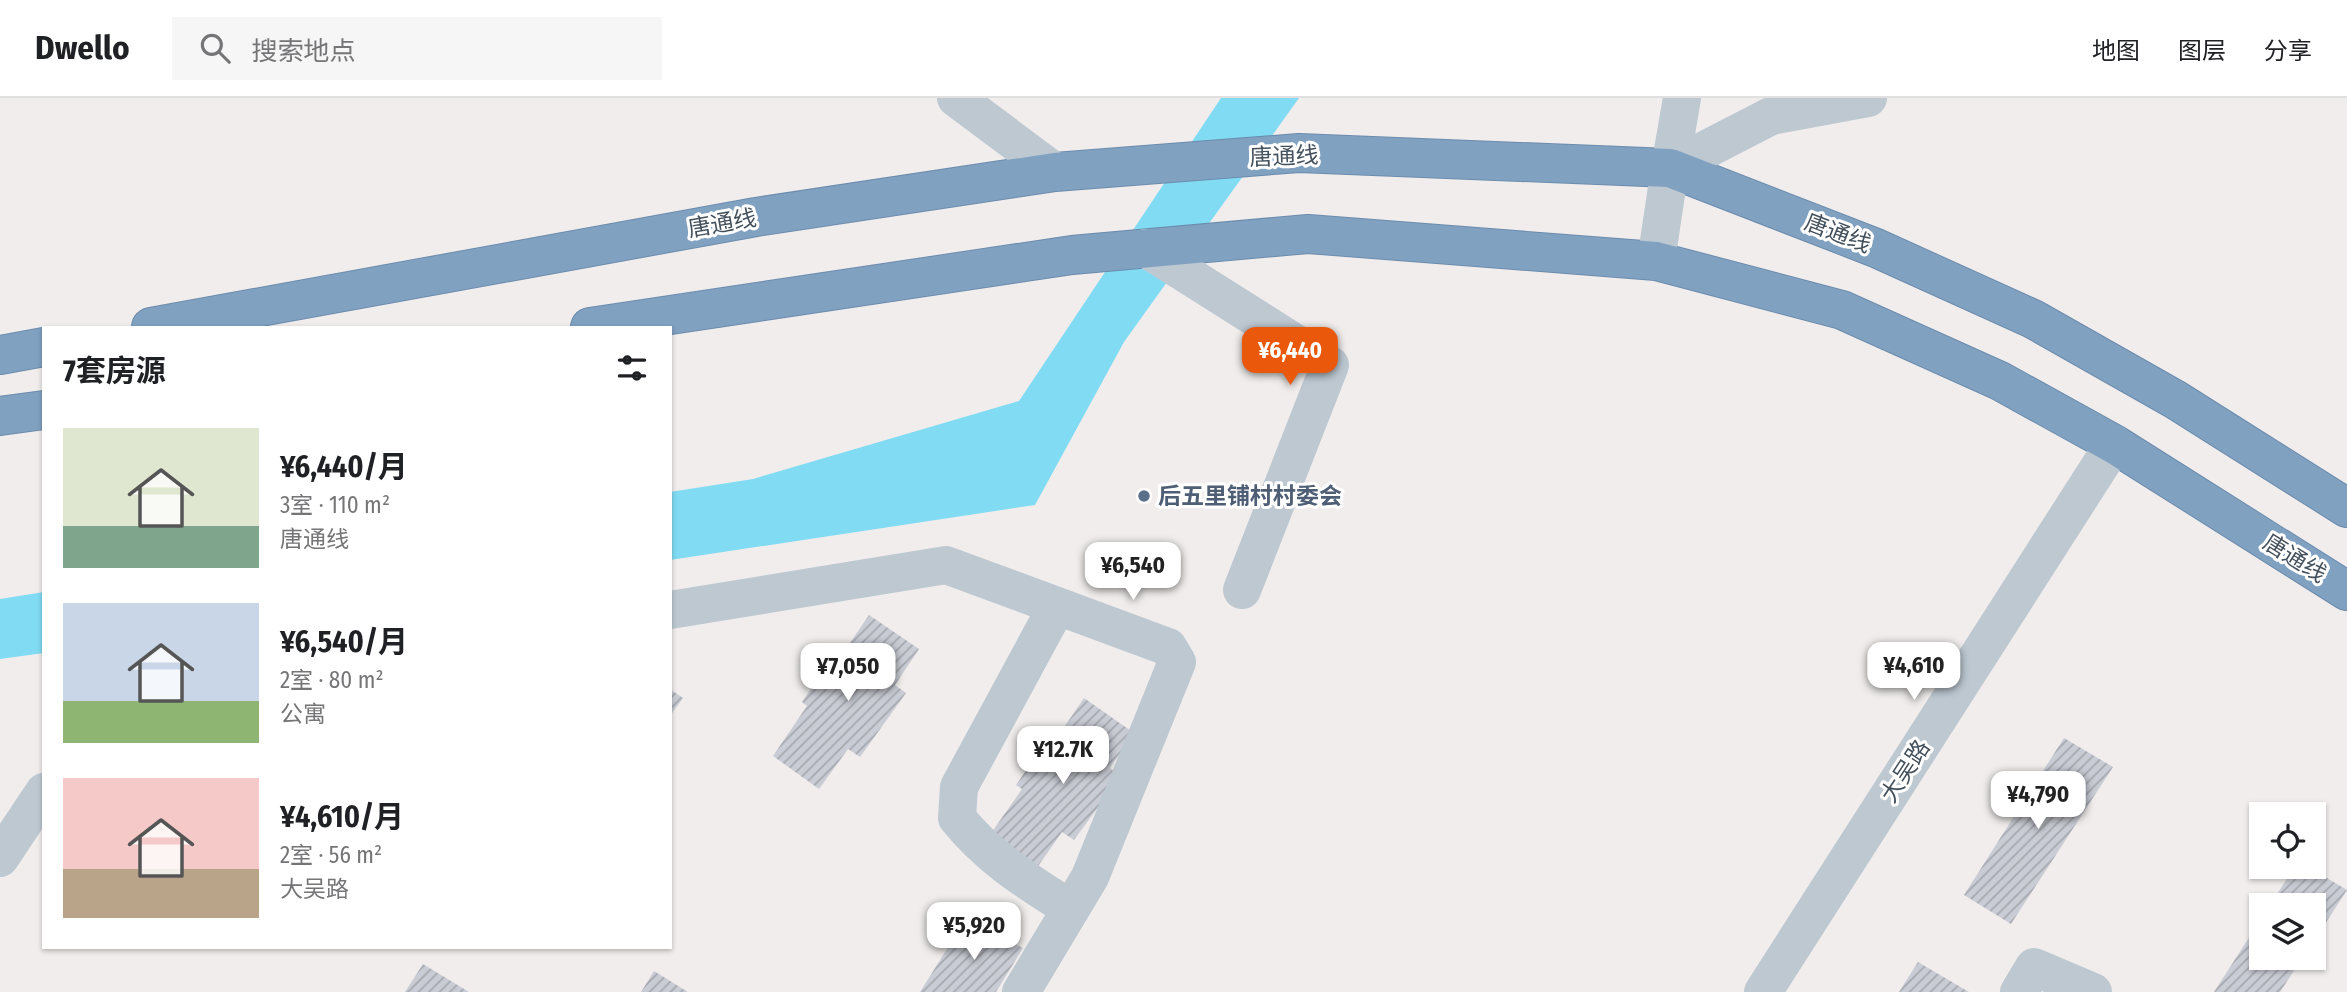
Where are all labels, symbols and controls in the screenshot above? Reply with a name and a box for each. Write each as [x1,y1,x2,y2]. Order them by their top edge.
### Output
search box [172,17,662,80]
text: Dwello [35,28,130,68]
icon: search [196,29,234,67]
text: 搜索地点 [252,36,356,67]
text: 地图 [2092,37,2140,65]
text: 图层 [2178,37,2226,65]
text: 分享 [2264,37,2312,65]
street label: 唐通线 [1249,141,1319,171]
street label: 唐通线 [686,203,758,243]
street label: 唐通线 [1801,208,1875,258]
pin: ¥6,440 [1233,328,1347,387]
text: ¥6,440 [1258,336,1322,364]
icon: filters [613,349,651,387]
text: 7套房源 [63,353,166,389]
text: ¥6,440/月 [280,449,408,485]
icon: home [119,456,203,540]
place label: 后五里铺村村委会 [1158,482,1342,510]
marker: 后五里铺村村委会 [1136,488,1152,504]
text: 3室 · 110 m² [280,491,390,519]
text: 唐通线 [280,525,349,553]
street label: 唐通线 [2258,528,2332,588]
pin: ¥6,540 [1076,542,1190,602]
text: ¥6,540 [1101,551,1165,579]
text: ¥6,540/月 [280,624,408,660]
icon: home [119,631,203,715]
pin: ¥4,610 [1857,642,1971,702]
pin: ¥7,050 [791,644,905,703]
text: ¥4,610 [1883,651,1945,679]
text: ¥7,050 [817,652,879,680]
text: 2室 · 80 m² [280,666,384,694]
text: 公寓 [280,700,326,728]
pin: ¥12.7K [1006,726,1120,786]
street label: 大吴路 [1874,734,1936,808]
text: ¥12.7K [1033,735,1093,763]
pin: ¥4,790 [1981,772,2095,831]
text: ¥4,790 [2007,780,2069,808]
text: ¥4,610/月 [280,799,404,835]
map controls [2249,802,2326,970]
button: locate [2249,802,2326,879]
icon: home [119,806,203,890]
text: 2室 · 56 m² [280,841,382,869]
text: 大吴路 [280,875,349,903]
button: layers [2249,893,2326,970]
pin: ¥5,920 [917,902,1031,962]
text: ¥5,920 [943,911,1005,939]

